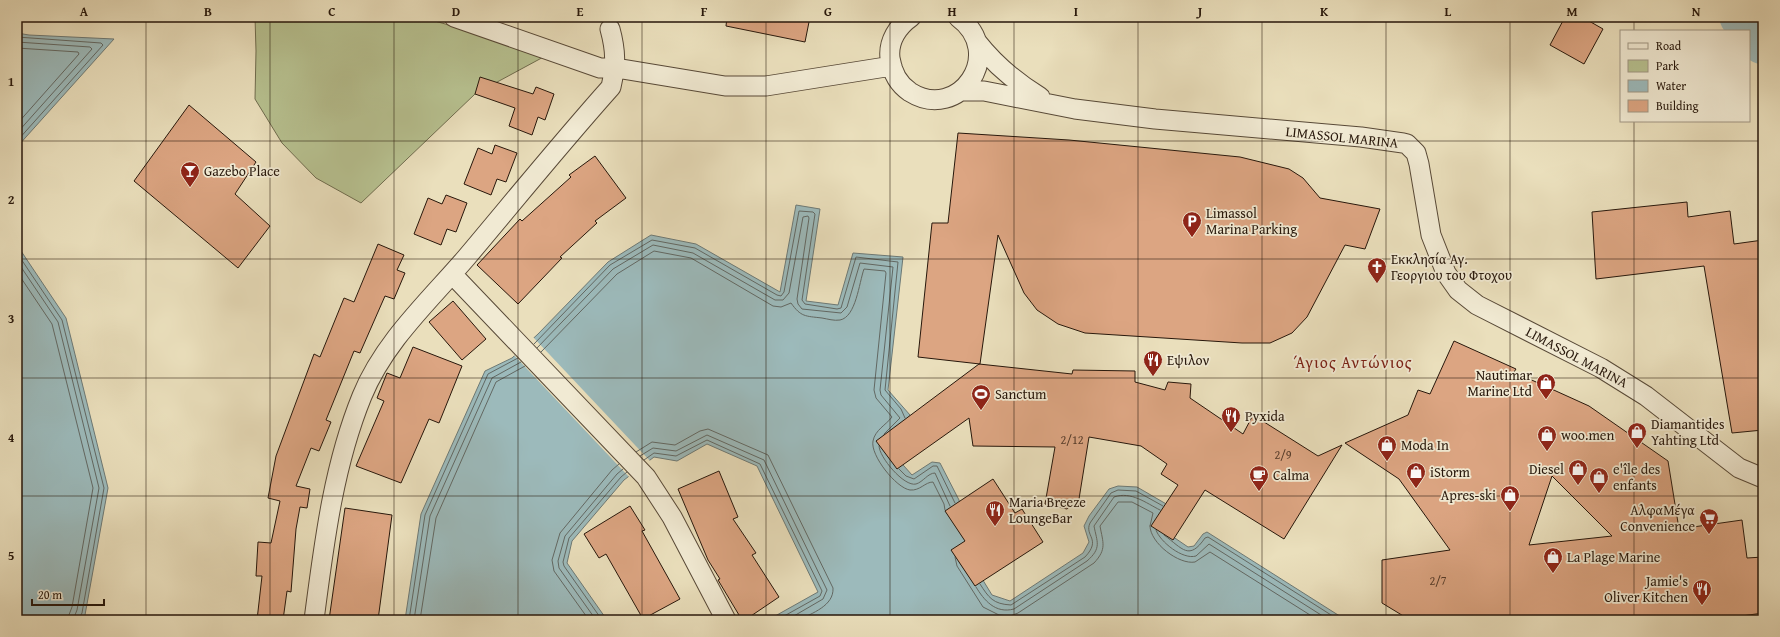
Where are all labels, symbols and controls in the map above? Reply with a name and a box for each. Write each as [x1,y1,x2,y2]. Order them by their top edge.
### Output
text: A [80,2,89,21]
text: B [204,2,212,21]
text: C [328,2,336,21]
text: D [452,2,460,21]
text: E [577,2,584,21]
text: F [701,2,708,21]
text: G [824,2,832,21]
text: H [947,2,957,21]
text: I [1074,2,1078,21]
text: J [1196,2,1203,21]
text: K [1320,2,1329,21]
text: L [1445,2,1452,21]
text: M [1566,2,1578,21]
text: N [1692,2,1701,21]
legend [1620,30,1750,122]
text: Road [1656,37,1682,54]
text: Park [1656,57,1680,74]
text: 1 [8,72,14,91]
text: Water [1656,77,1686,94]
text: Building [1656,97,1699,114]
street label: LIMASSOL MARINA [1285,121,1400,153]
bar icon: Gazebo Place [179,160,201,188]
place label: Gazebo Place [204,161,280,181]
text: 2 [8,190,15,209]
place label: Limassol Marina Parking [1206,203,1297,239]
parking icon: Limassol Marina Parking [1181,210,1203,238]
place label: Εκκλησία Αγ. Γεοργιου του Φτοχου [1391,249,1512,285]
church icon: Εκκλησία Αγ. Γεοργιου του Φτοχου [1366,256,1388,284]
text: 3 [8,309,14,328]
street label: LIMASSOL MARINA [1522,322,1632,393]
restaurant icon: Εψιλον [1142,349,1164,377]
place label: Εψιλον [1167,350,1210,370]
district label: Άγιος Αντώνιος [1293,350,1413,374]
place label: Nautimar Marine Ltd [1467,365,1533,401]
shop icon: Nautimar Marine Ltd [1535,372,1557,400]
sports icon: Sanctum [970,383,992,411]
place label: Sanctum [995,384,1047,404]
restaurant icon: Pyxida [1220,405,1242,433]
place label: Pyxida [1245,406,1285,426]
place label: Diamantides Yahting Ltd [1651,414,1724,450]
shop icon: Diamantides Yahting Ltd [1626,421,1648,449]
shop icon: woo.men [1536,424,1558,452]
place label: woo.men [1561,425,1614,445]
text: 4 [8,428,15,447]
house number: 2/12 [1061,431,1084,448]
shop icon: Moda In [1376,434,1398,462]
place label: Moda In [1401,435,1449,455]
house number: 2/9 [1274,446,1292,463]
shop icon: Diesel [1567,458,1589,486]
place label: Diesel [1529,459,1564,479]
place label: e'île des enfants [1613,459,1660,495]
shop icon: iStorm [1405,461,1427,489]
place label: iStorm [1430,462,1471,482]
cafe icon: Calma [1248,464,1270,492]
place label: Calma [1273,465,1310,485]
shop icon: e'île des enfants [1588,466,1610,494]
shop icon: Apres-ski [1499,484,1521,512]
place label: Apres-ski [1441,485,1496,505]
place label: Maria Breeze LoungeBar [1009,492,1086,528]
restaurant icon: Maria Breeze LoungeBar [984,499,1006,527]
place label: ΑλφαMέγα Convenience [1620,500,1695,536]
supermarket icon: ΑλφαMέγα Convenience [1698,507,1720,535]
text: 5 [8,546,15,565]
shop icon: La Plage Marine [1542,546,1564,574]
place label: La Plage Marine [1567,547,1661,567]
place label: Jamie's Oliver Kitchen [1604,571,1688,607]
house number: 2/7 [1429,572,1447,589]
restaurant icon: Jamie's Oliver Kitchen [1691,578,1713,606]
scale bar [32,581,104,607]
text: 20 m [38,586,62,603]

